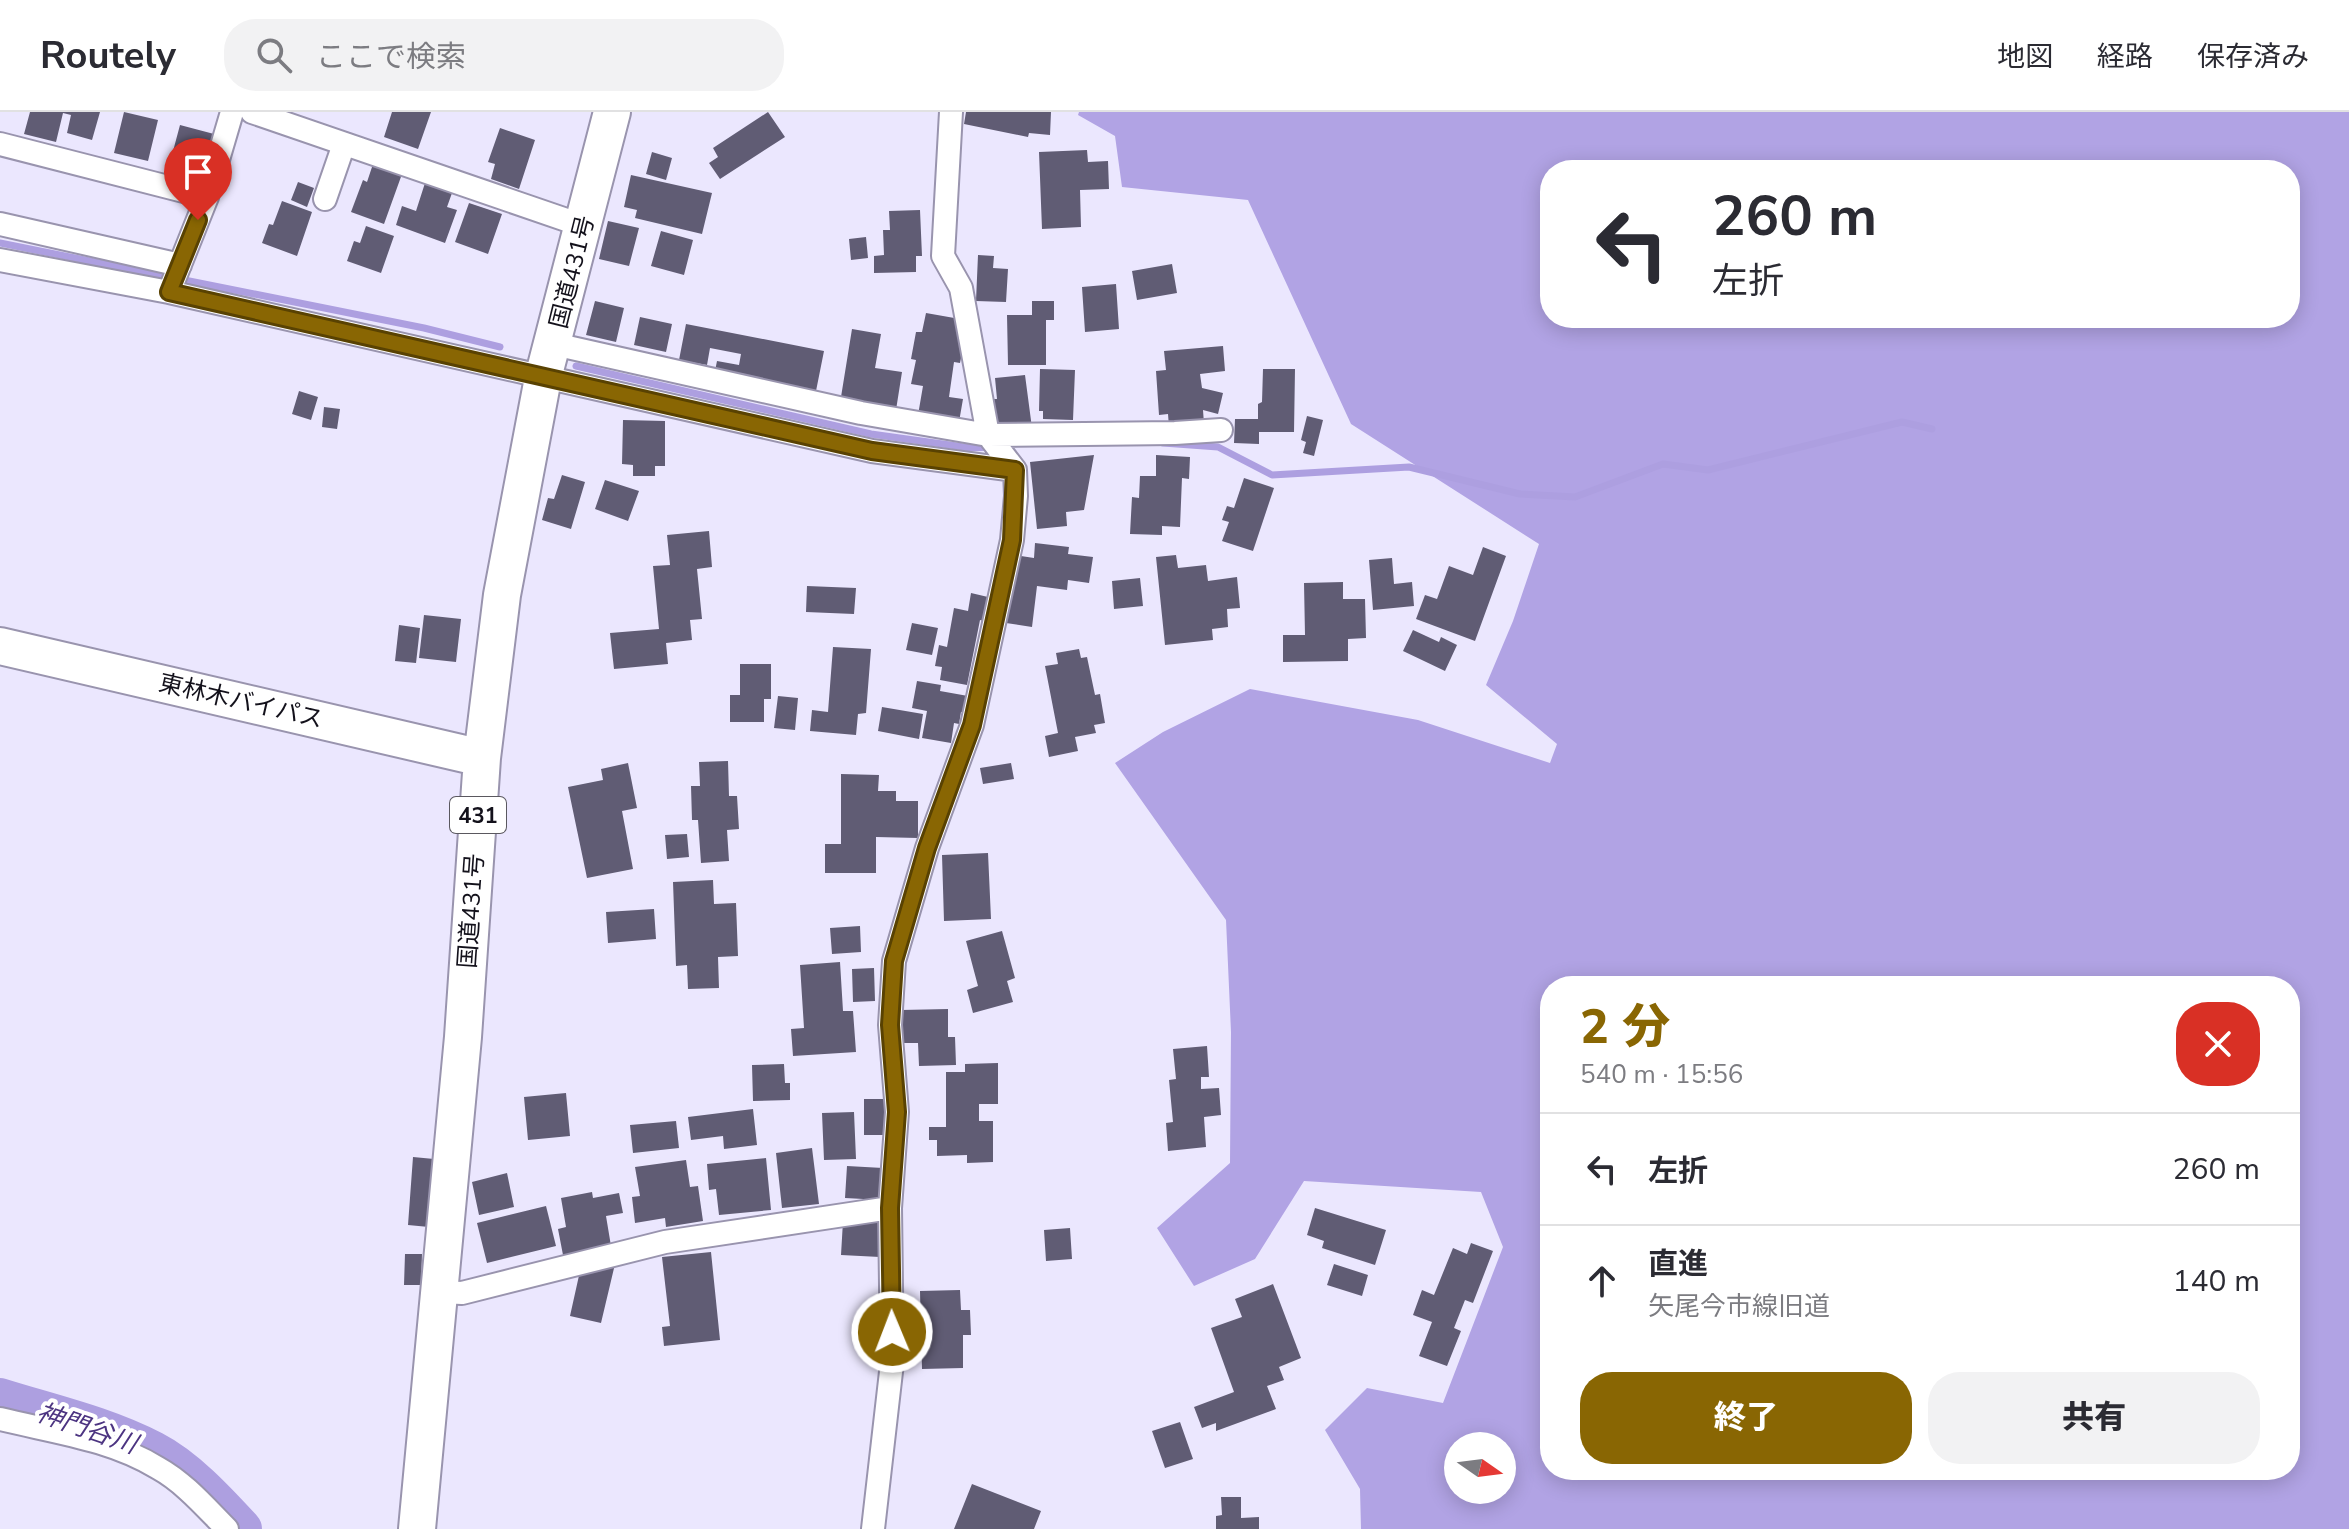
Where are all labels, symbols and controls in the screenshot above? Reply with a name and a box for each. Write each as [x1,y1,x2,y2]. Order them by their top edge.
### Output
search box [224,19,784,91]
text: Routely [40,30,176,81]
icon: search [252,33,296,77]
text: ここで検索 [316,37,466,78]
text: 地図 [1997,38,2053,76]
text: 経路 [2097,38,2153,76]
text: 保存済み [2197,38,2309,76]
pin [164,138,232,220]
icon: arrive [176,150,220,194]
text: 260 m [1712,178,1877,255]
icon: left [1580,192,1684,296]
street label: 国道431号 [543,212,601,332]
text: 左折 [1712,257,1784,306]
street label: 東林木バイパス [156,667,326,735]
road number: 431 [450,797,506,833]
street label: 国道431号 [451,852,491,970]
text: 2 分 [1580,994,1670,1060]
button: close [2176,1002,2260,1086]
text: 540 m · 15:56 [1580,1057,1743,1092]
icon: left [1580,1147,1624,1191]
text: 260 m [2173,1149,2260,1190]
text: 左折 [1648,1151,1708,1192]
text: 直進 [1648,1244,1708,1285]
icon: ahead [1580,1259,1624,1303]
text: 140 m [2173,1261,2260,1302]
text: 矢尾今市線旧道 [1648,1289,1830,1324]
position arrow [850,1290,934,1374]
button: 終了 [1580,1372,1912,1464]
button: 共有 [1928,1372,2260,1464]
water label: 神門谷川 [32,1395,145,1463]
north arrow [1444,1432,1516,1504]
map controls [1444,1432,1516,1504]

